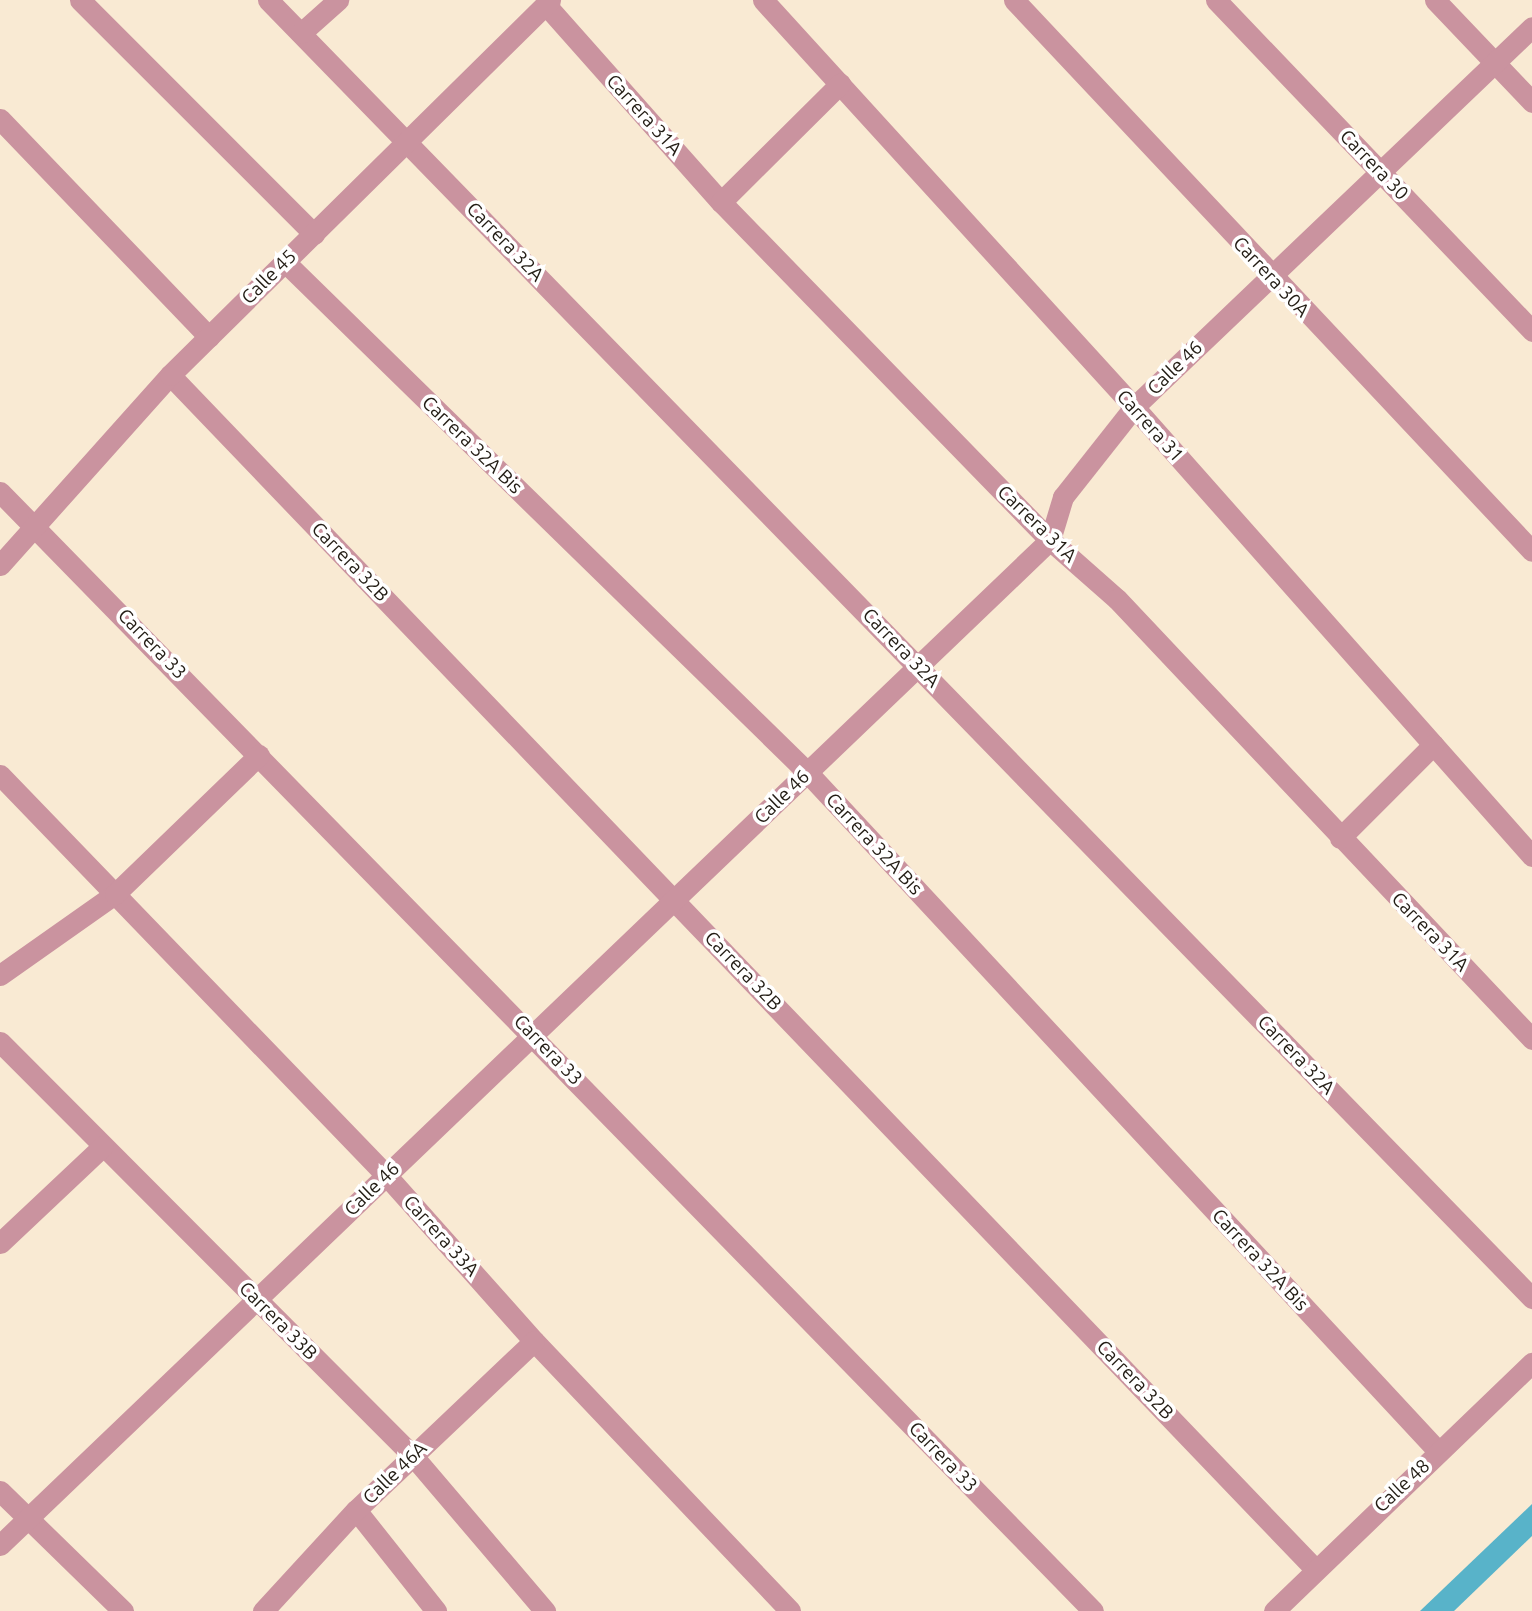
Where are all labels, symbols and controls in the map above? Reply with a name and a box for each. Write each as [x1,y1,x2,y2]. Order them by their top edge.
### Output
street label: Carrera 31A [602,70,686,160]
street label: Carrera 30 [1335,125,1413,205]
street label: Carrera 32A [462,198,548,286]
street label: Carrera 30A [1228,232,1314,322]
street label: Calle 45 [237,245,301,309]
street label: Calle 46 [1143,336,1207,400]
street label: Carrera 31 [1112,385,1188,467]
street label: Carrera 32A Bis [417,391,527,499]
street label: Carrera 31A [993,481,1081,567]
street label: Carrera 32B [307,518,393,606]
street label: Carrera 33 [113,604,191,684]
street label: Carrera 32A [858,604,944,692]
street label: Calle 46 [750,765,814,829]
street label: Carrera 32A Bis [821,788,927,900]
street label: Carrera 31A [1387,888,1473,976]
street label: Carrera 32B [700,927,786,1015]
street label: Carrera 33 [509,1010,587,1090]
street label: Carrera 32A [1253,1011,1339,1099]
street label: Calle 46 [340,1157,404,1221]
street label: Carrera 33A [399,1191,483,1281]
street label: Carrera 32A Bis [1207,1204,1313,1316]
street label: Carrera 33B [234,1277,322,1365]
street label: Carrera 32B [1092,1336,1178,1424]
street label: Carrera 33 [904,1417,982,1497]
street label: Calle 46A [358,1437,432,1509]
street label: Calle 48 [1369,1455,1435,1517]

